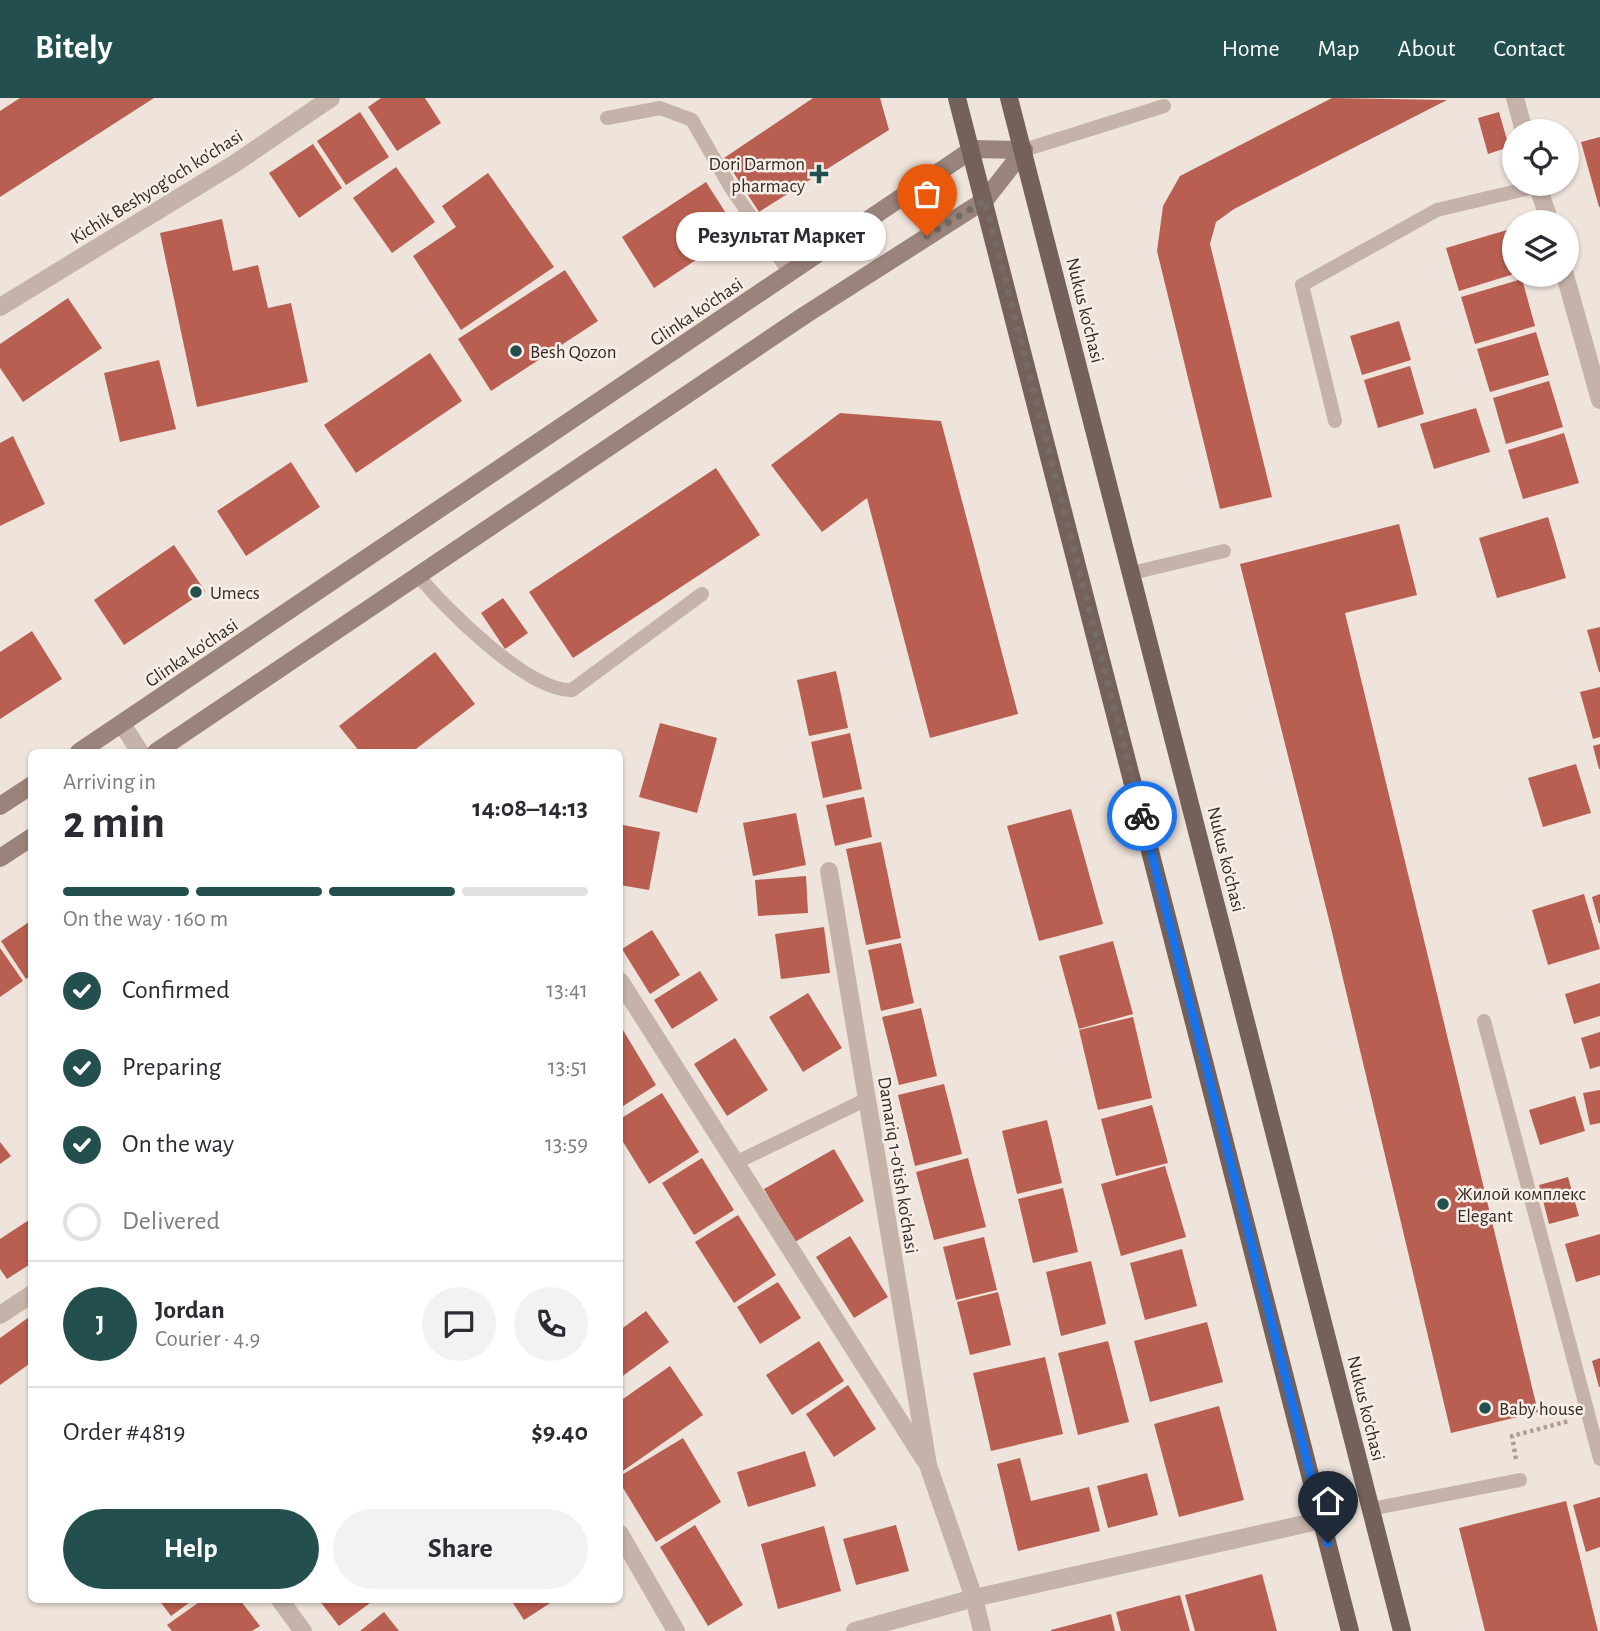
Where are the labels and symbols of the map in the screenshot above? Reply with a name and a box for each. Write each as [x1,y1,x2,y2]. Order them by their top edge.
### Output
street label: Kichik Beshyog'och ko'chasi [67,127,246,248]
place label: Dori Darmon pharmacy [709,155,805,196]
pin [897,164,957,236]
marker: Dori Darmon pharmacy [811,166,827,182]
callout: Результат Маркет [675,212,885,260]
street label: Nukus ko'chasi [1062,256,1107,365]
street label: Glinka ko'chasi [647,274,747,350]
marker: Besh Qozon [508,343,524,359]
place label: Besh Qozon [530,343,617,362]
marker: Umecs [188,584,204,600]
place label: Umecs [210,584,260,603]
street label: Glinka ko'chasi [142,615,242,691]
courier [1107,781,1177,851]
street label: Nukus ko'chasi [1203,805,1248,914]
street label: Damariq 1-o'tish ko'chasi [874,1075,921,1255]
place label: Жилой комплекс Elegant [1457,1185,1586,1226]
marker: Жилой комплекс Elegant [1435,1196,1451,1212]
street label: Nukus ko'chasi [1343,1354,1388,1463]
marker: Baby house [1477,1400,1493,1416]
place label: Baby house [1499,1400,1583,1419]
pin [1298,1471,1358,1543]

